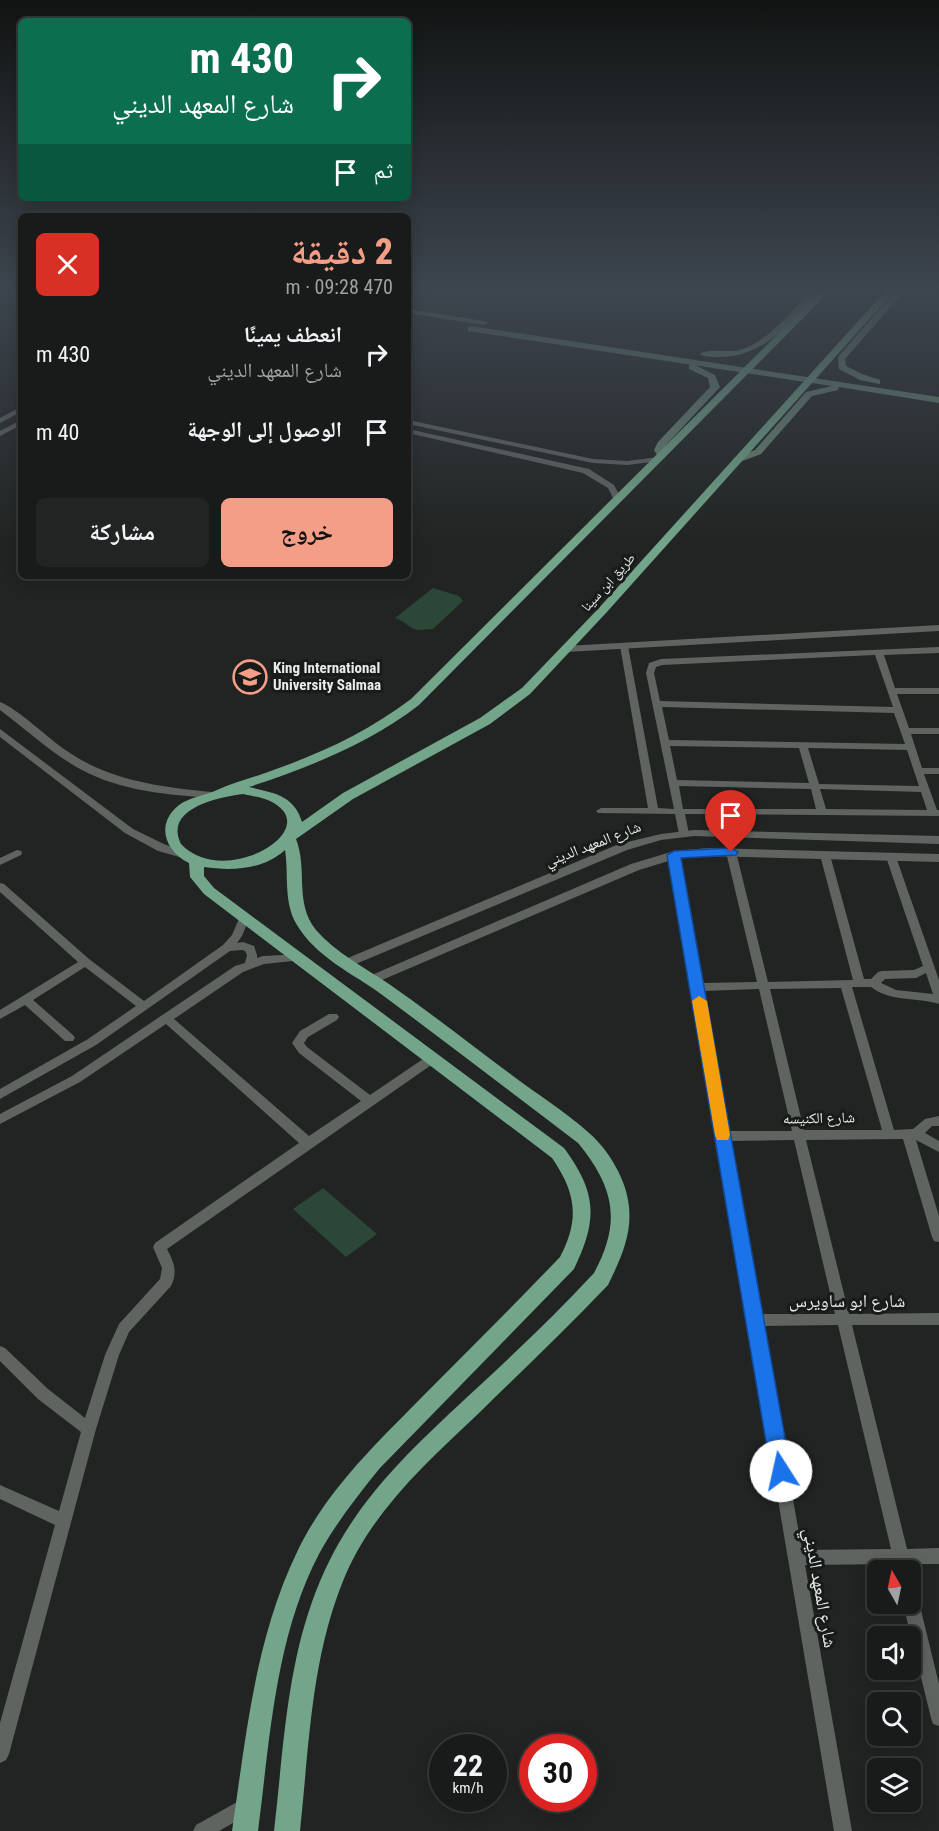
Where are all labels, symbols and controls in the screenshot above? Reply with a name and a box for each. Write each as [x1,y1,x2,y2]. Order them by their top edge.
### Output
text: 430 m [189,34,294,83]
icon: right [315,42,393,120]
text: شارع المعهد الديني [112,88,294,120]
icon: arrive [329,156,362,189]
text: ثم [374,158,393,183]
text: 2 دقيقة [291,231,393,273]
button: close [36,233,99,296]
text: 470 m · 09:28 [286,275,393,299]
text: انعطف يمينًا [244,322,342,347]
icon: right [360,338,393,371]
text: 430 m [36,342,90,367]
text: شارع المعهد الديني [207,358,342,382]
icon: arrive [360,416,393,449]
text: الوصول إلى الوجهة [187,417,342,442]
text: 40 m [36,420,79,445]
button: مشاركة [36,498,209,567]
button: خروج [221,498,393,567]
street label: طريق ابن سينا [578,550,640,616]
school or university icon: King International University Salmaa [232,659,268,695]
place label: King International University Salmaa [273,659,381,694]
pin [705,790,756,852]
icon: arrive [714,799,747,832]
street label: شارع المعهد الديني [543,817,645,873]
street label: شارع الكنيسه [783,1108,855,1129]
street label: شارع ابو ساويرس [789,1290,905,1312]
position arrow [749,1439,813,1503]
street label: شارع المعهد الديني [795,1526,841,1650]
north arrow [867,1560,921,1614]
map controls [867,1560,921,1812]
button: sound [867,1626,921,1680]
button: search [867,1692,921,1746]
speed limit sign: 30 [519,1734,597,1812]
text: 22 [453,1748,483,1783]
button: layers [867,1758,921,1812]
text: km/h [453,1779,483,1797]

